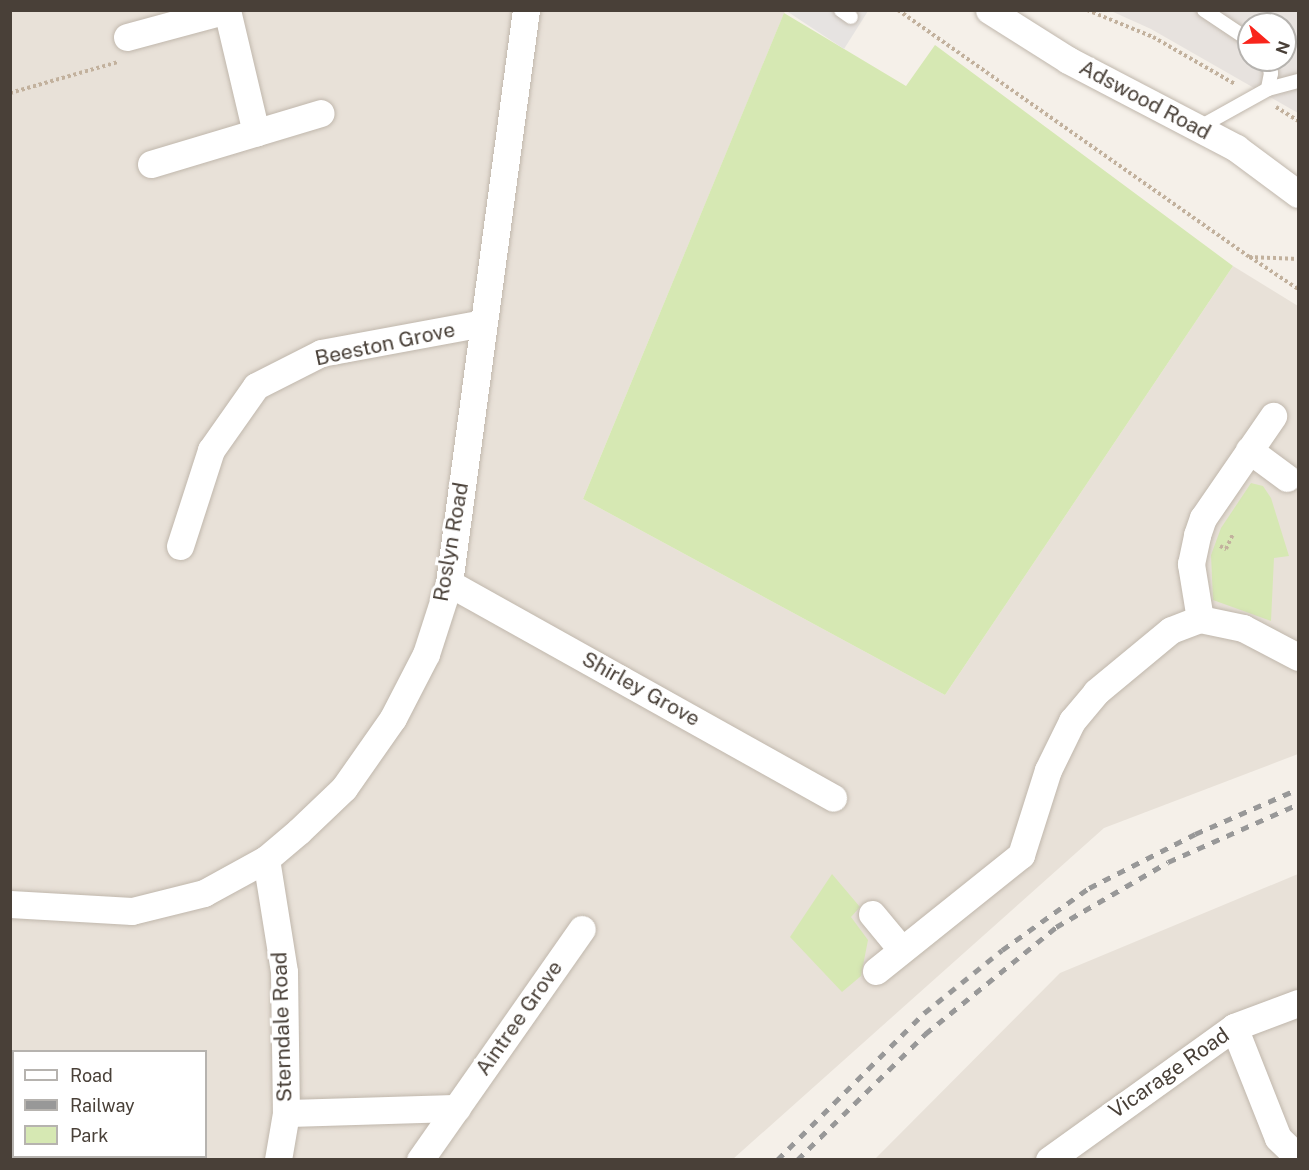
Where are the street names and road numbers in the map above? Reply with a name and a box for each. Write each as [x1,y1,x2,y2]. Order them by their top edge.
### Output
street label: Adswood Road [1075,55,1215,145]
street label: Beeston Grove [313,317,457,371]
street label: Roslyn Road [428,481,474,603]
street label: Shirley Grove [578,646,704,732]
street label: Sterndale Road [267,951,297,1103]
street label: Aintree Grove [470,956,568,1080]
street label: Vicarage Road [1104,1022,1234,1124]

